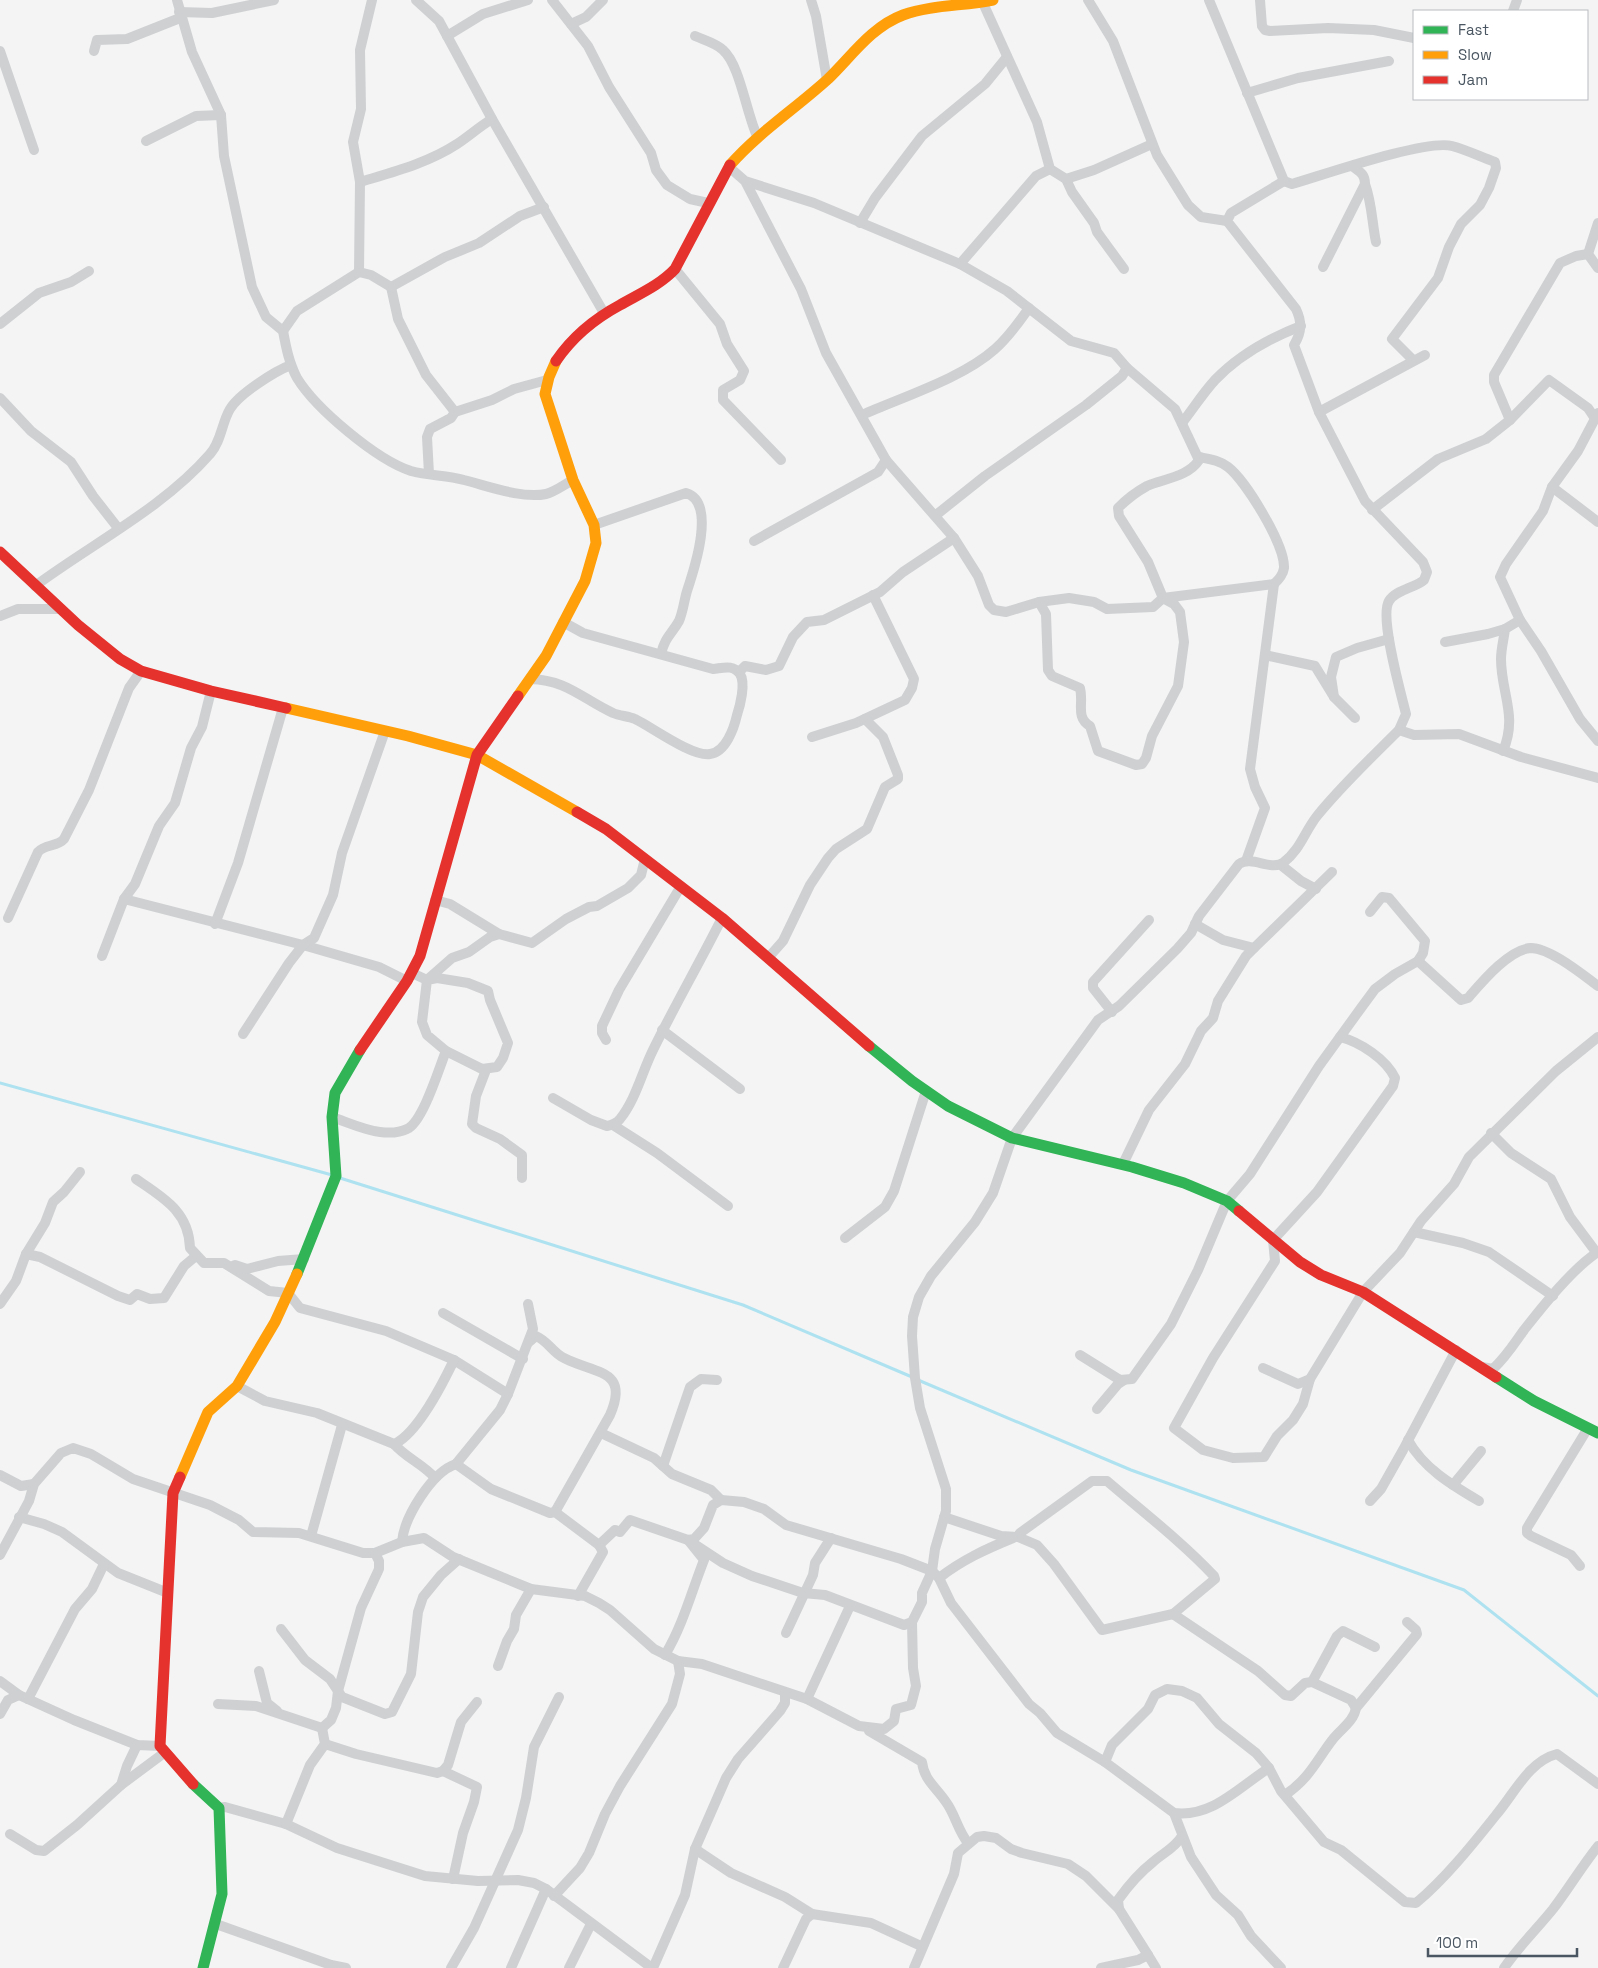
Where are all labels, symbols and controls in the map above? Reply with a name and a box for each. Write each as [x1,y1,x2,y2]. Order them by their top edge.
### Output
legend [1413,10,1588,100]
text: Fast [1458,20,1489,39]
text: Slow [1458,45,1492,64]
text: Jam [1458,70,1488,89]
scale bar [1428,1926,1577,1958]
text: 100 m [1436,1933,1478,1952]

